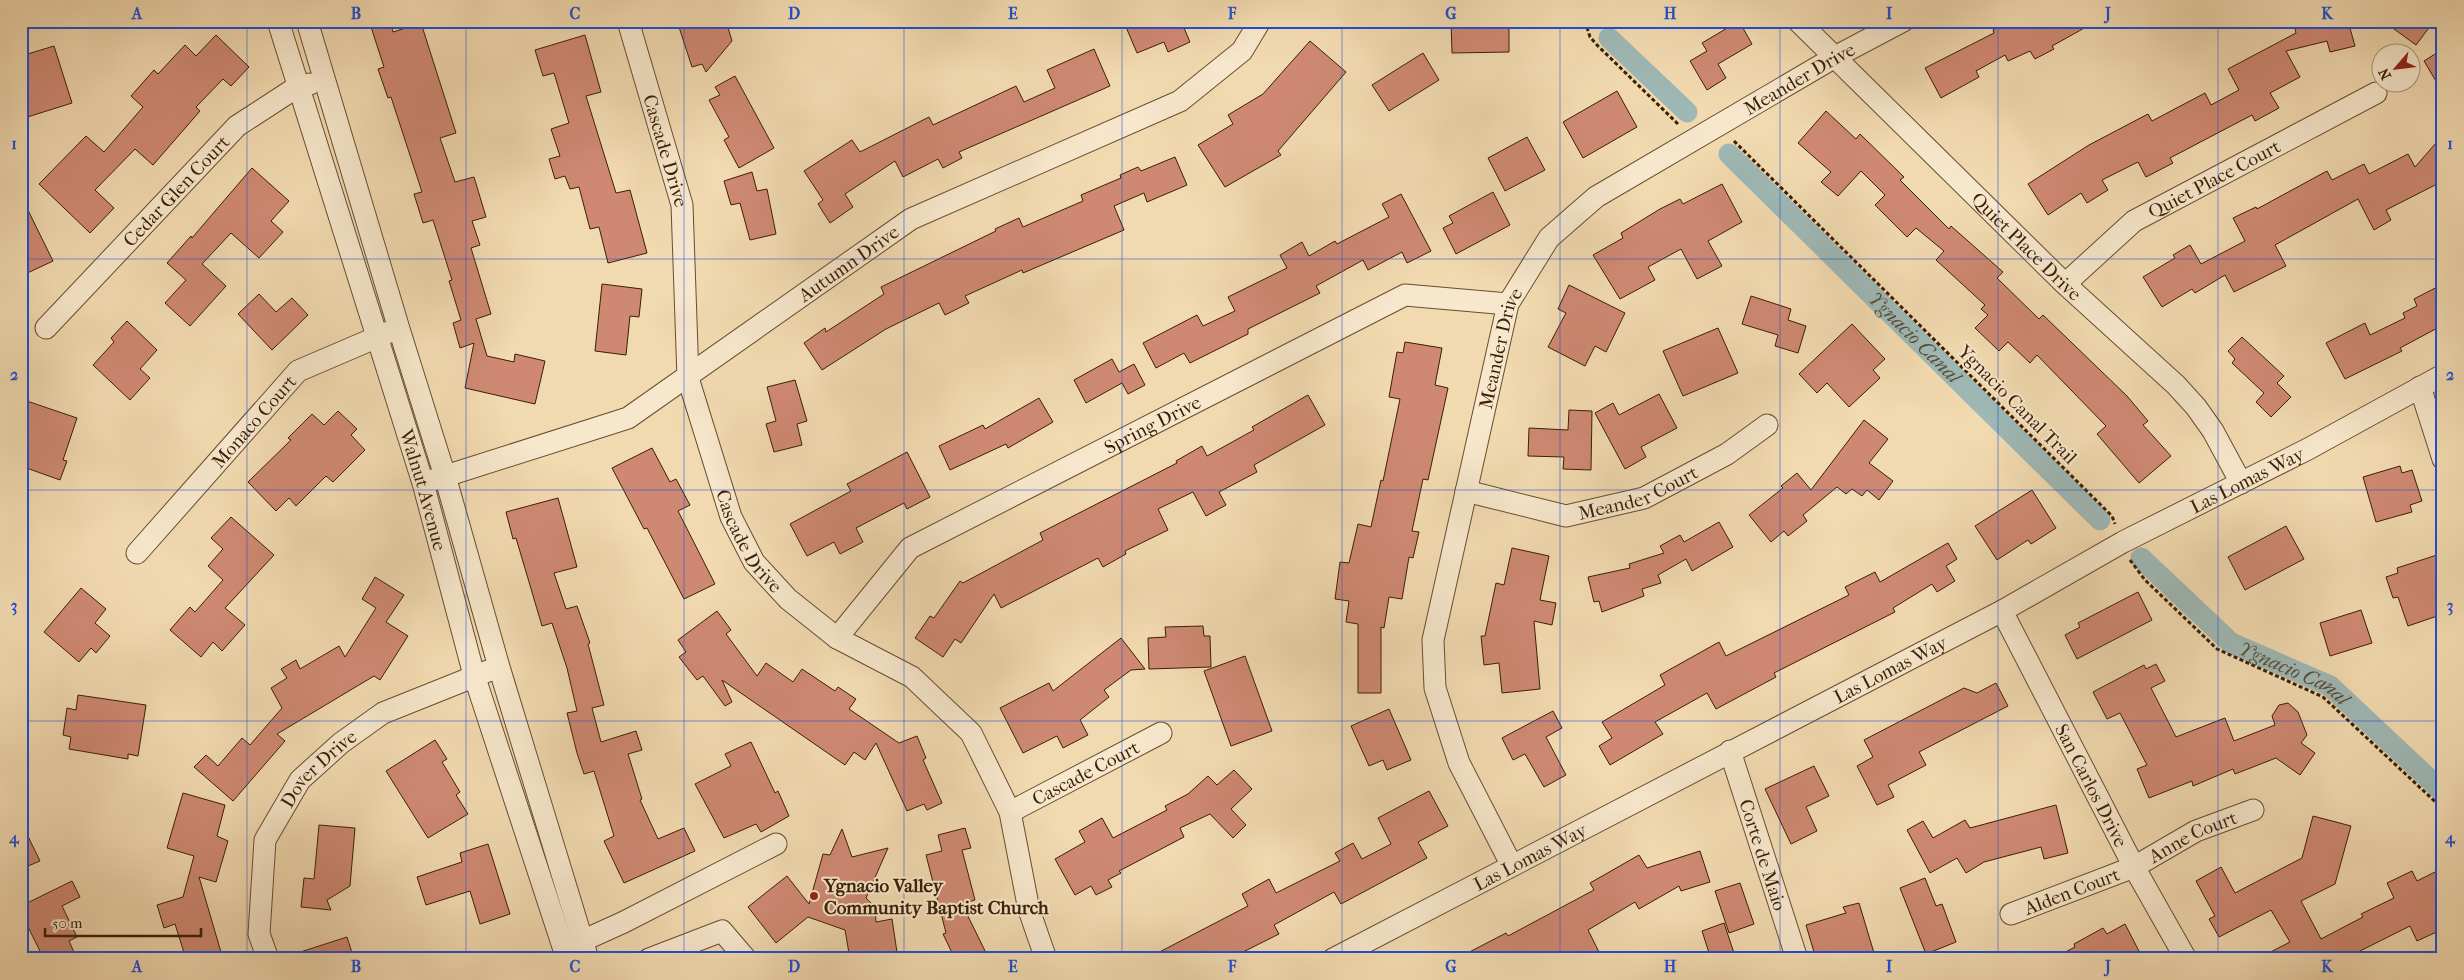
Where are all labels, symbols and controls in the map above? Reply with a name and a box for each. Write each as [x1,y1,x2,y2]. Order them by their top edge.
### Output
text: A [131,4,143,23]
text: B [351,4,361,23]
text: C [570,4,581,23]
text: D [788,4,800,23]
text: E [1008,4,1018,23]
text: F [1227,4,1237,23]
text: G [1445,4,1457,23]
text: H [1664,4,1677,23]
text: I [1886,4,1893,23]
text: J [2103,4,2111,24]
text: K [2321,4,2334,23]
street label: Meander Drive [1740,38,1859,120]
north arrow [2372,42,2422,92]
text: N [2375,65,2395,83]
street label: Cascade Drive [638,92,692,210]
street label: Cedar Glen Court [119,131,234,251]
text: 1 [11,134,17,153]
text: 1 [2447,134,2453,153]
street label: Quiet Place Court [2145,135,2285,224]
street label: Quiet Place Drive [1967,188,2086,306]
street label: Autumn Drive [794,221,903,307]
street label: Meander Drive [1475,284,1528,411]
water label: Ygnacio Canal [1864,287,1967,390]
street label: Ygnacio Canal Trail [1953,340,2081,469]
text: 2 [10,365,18,384]
text: 2 [2446,365,2454,384]
street label: Monaco Court [207,371,301,473]
street label: Spring Drive [1101,391,1205,459]
street label: Walnut Avenue [395,426,450,553]
street label: Las Lomas Way [2187,443,2308,518]
street label: Meander Court [1576,461,1702,525]
street label: Cascade Drive [711,487,787,597]
text: 3 [11,596,17,616]
text: 3 [2447,596,2453,616]
street label: Las Lomas Way [1830,631,1952,708]
water label: Ygnacio Canal [2236,637,2355,711]
street label: San Carlos Drive [2050,720,2132,851]
street label: Dover Drive [276,726,361,812]
street label: Cascade Court [1029,736,1143,811]
street label: Corte de Maio [1734,797,1791,914]
street label: Anne Court [2144,807,2240,869]
street label: Las Lomas Way [1470,819,1591,896]
text: 4 [8,828,20,848]
text: 4 [2444,828,2456,848]
street label: Alden Court [2020,863,2123,920]
place label: Ygnacio Valley Community Baptist Church [823,875,1049,919]
marker: Ygnacio Valley Community Baptist Church [808,890,820,902]
scale bar [45,905,201,937]
text: 50 m [52,914,83,932]
text: A [131,957,143,976]
text: B [351,957,361,976]
text: C [570,957,581,976]
text: D [788,957,800,976]
text: E [1008,957,1018,976]
text: F [1227,957,1237,976]
text: G [1445,957,1457,976]
text: H [1664,957,1677,976]
text: I [1886,957,1893,976]
text: J [2103,957,2111,977]
text: K [2321,957,2334,976]

